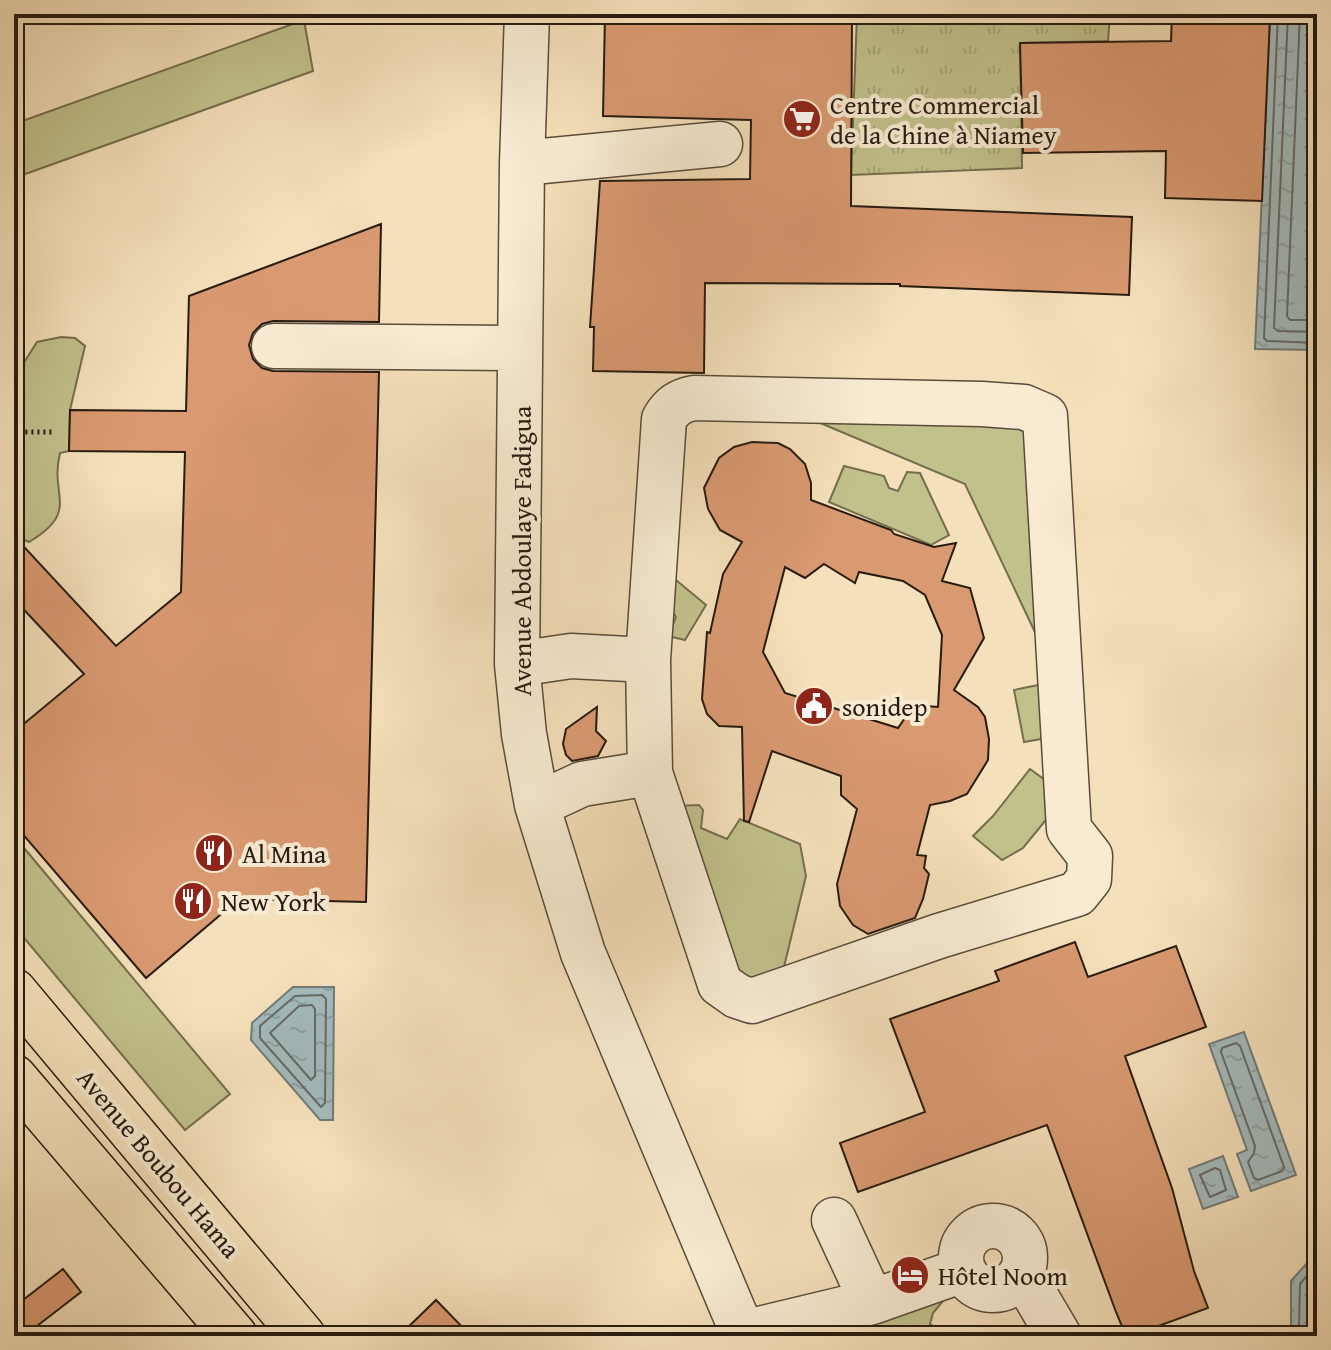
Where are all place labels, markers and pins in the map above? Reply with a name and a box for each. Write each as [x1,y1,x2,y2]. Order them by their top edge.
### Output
place label: Centre Commercial de la Chine à Niamey [830,85,1057,154]
supermarket icon: Centre Commercial de la Chine à Niamey [781,98,823,140]
public building icon: sonidep [793,685,835,727]
place label: sonidep [842,687,928,726]
restaurant icon: Al Mina [193,832,235,874]
place label: Al Mina [242,834,327,873]
restaurant icon: New York [172,880,214,922]
place label: New York [221,882,326,921]
hotel icon: Hôtel Noom [889,1254,931,1296]
place label: Hôtel Noom [938,1256,1068,1295]

